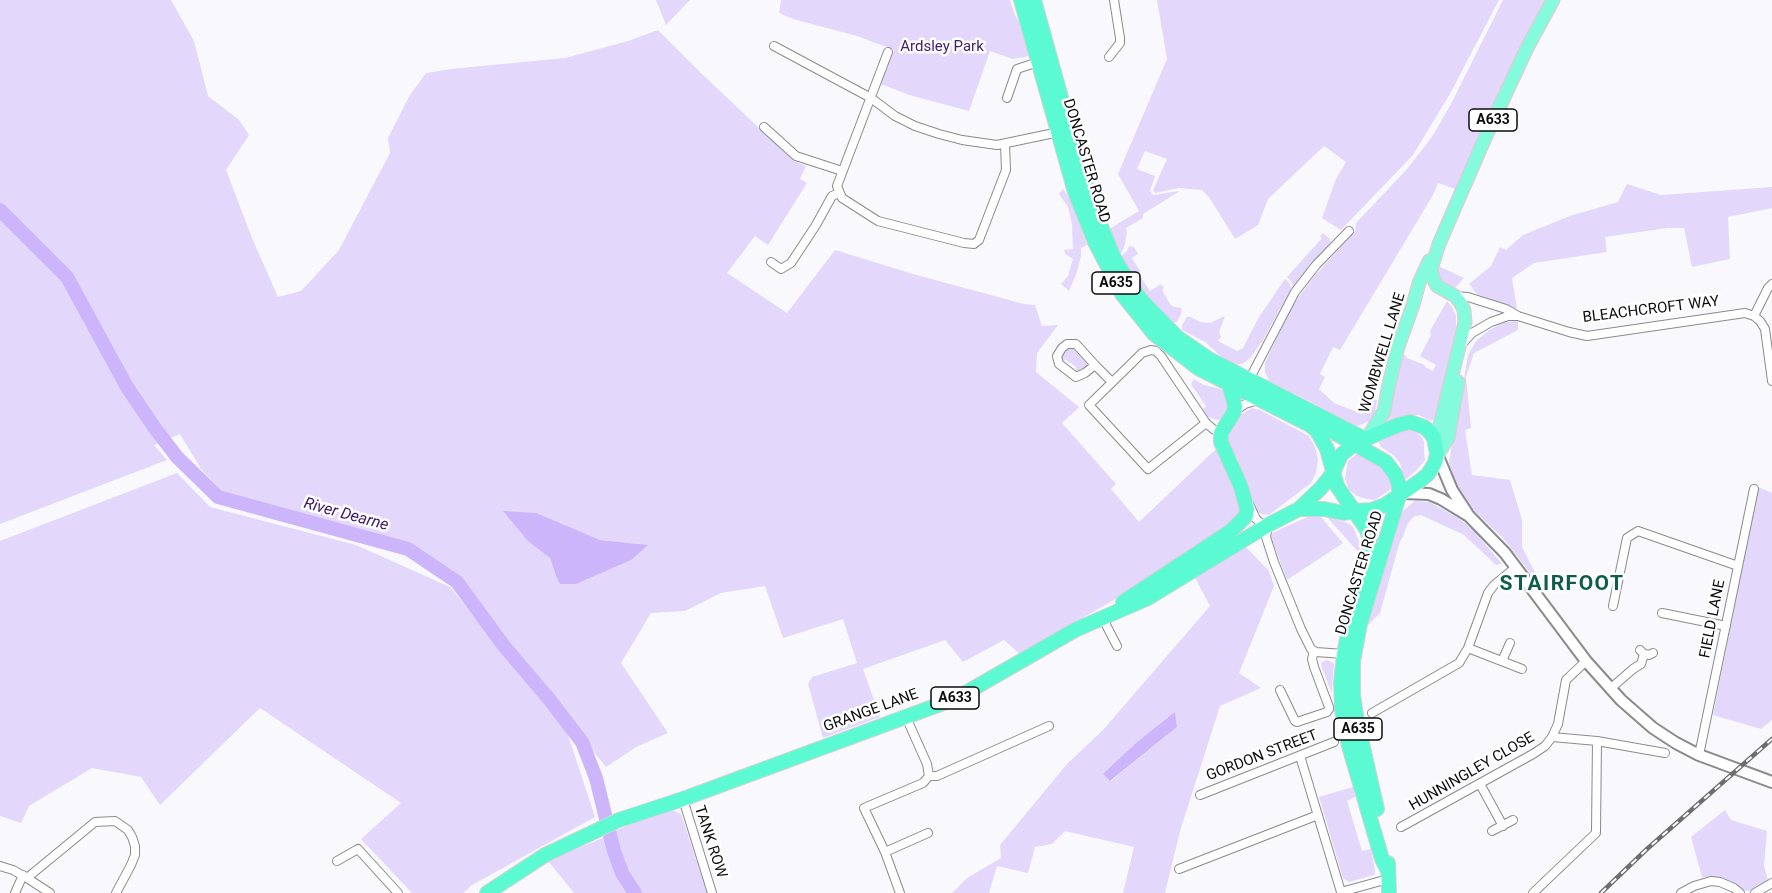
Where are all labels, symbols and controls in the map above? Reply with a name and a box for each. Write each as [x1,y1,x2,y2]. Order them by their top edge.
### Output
park label: Ardsley Park [900,38,984,56]
street label: DONCASTER ROAD [1059,97,1113,225]
road number: A633 [1469,109,1517,131]
road number: A635 [1092,272,1140,294]
street label: WOMBWELL LANE [1356,291,1410,415]
street label: BLEACHCROFT WAY [1582,293,1720,327]
water label: River Dearne [301,494,391,536]
street label: DONCASTER ROAD [1333,509,1387,637]
district label: STAIRFOOT [1500,572,1624,598]
street label: FIELD LANE [1697,578,1729,660]
street label: GRANGE LANE [821,686,921,736]
road number: A633 [931,687,979,709]
road number: A635 [1334,718,1382,740]
street label: GORDON STREET [1204,727,1320,785]
street label: HUNNINGLEY CLOSE [1406,729,1538,815]
street label: TANK ROW [690,804,730,880]

